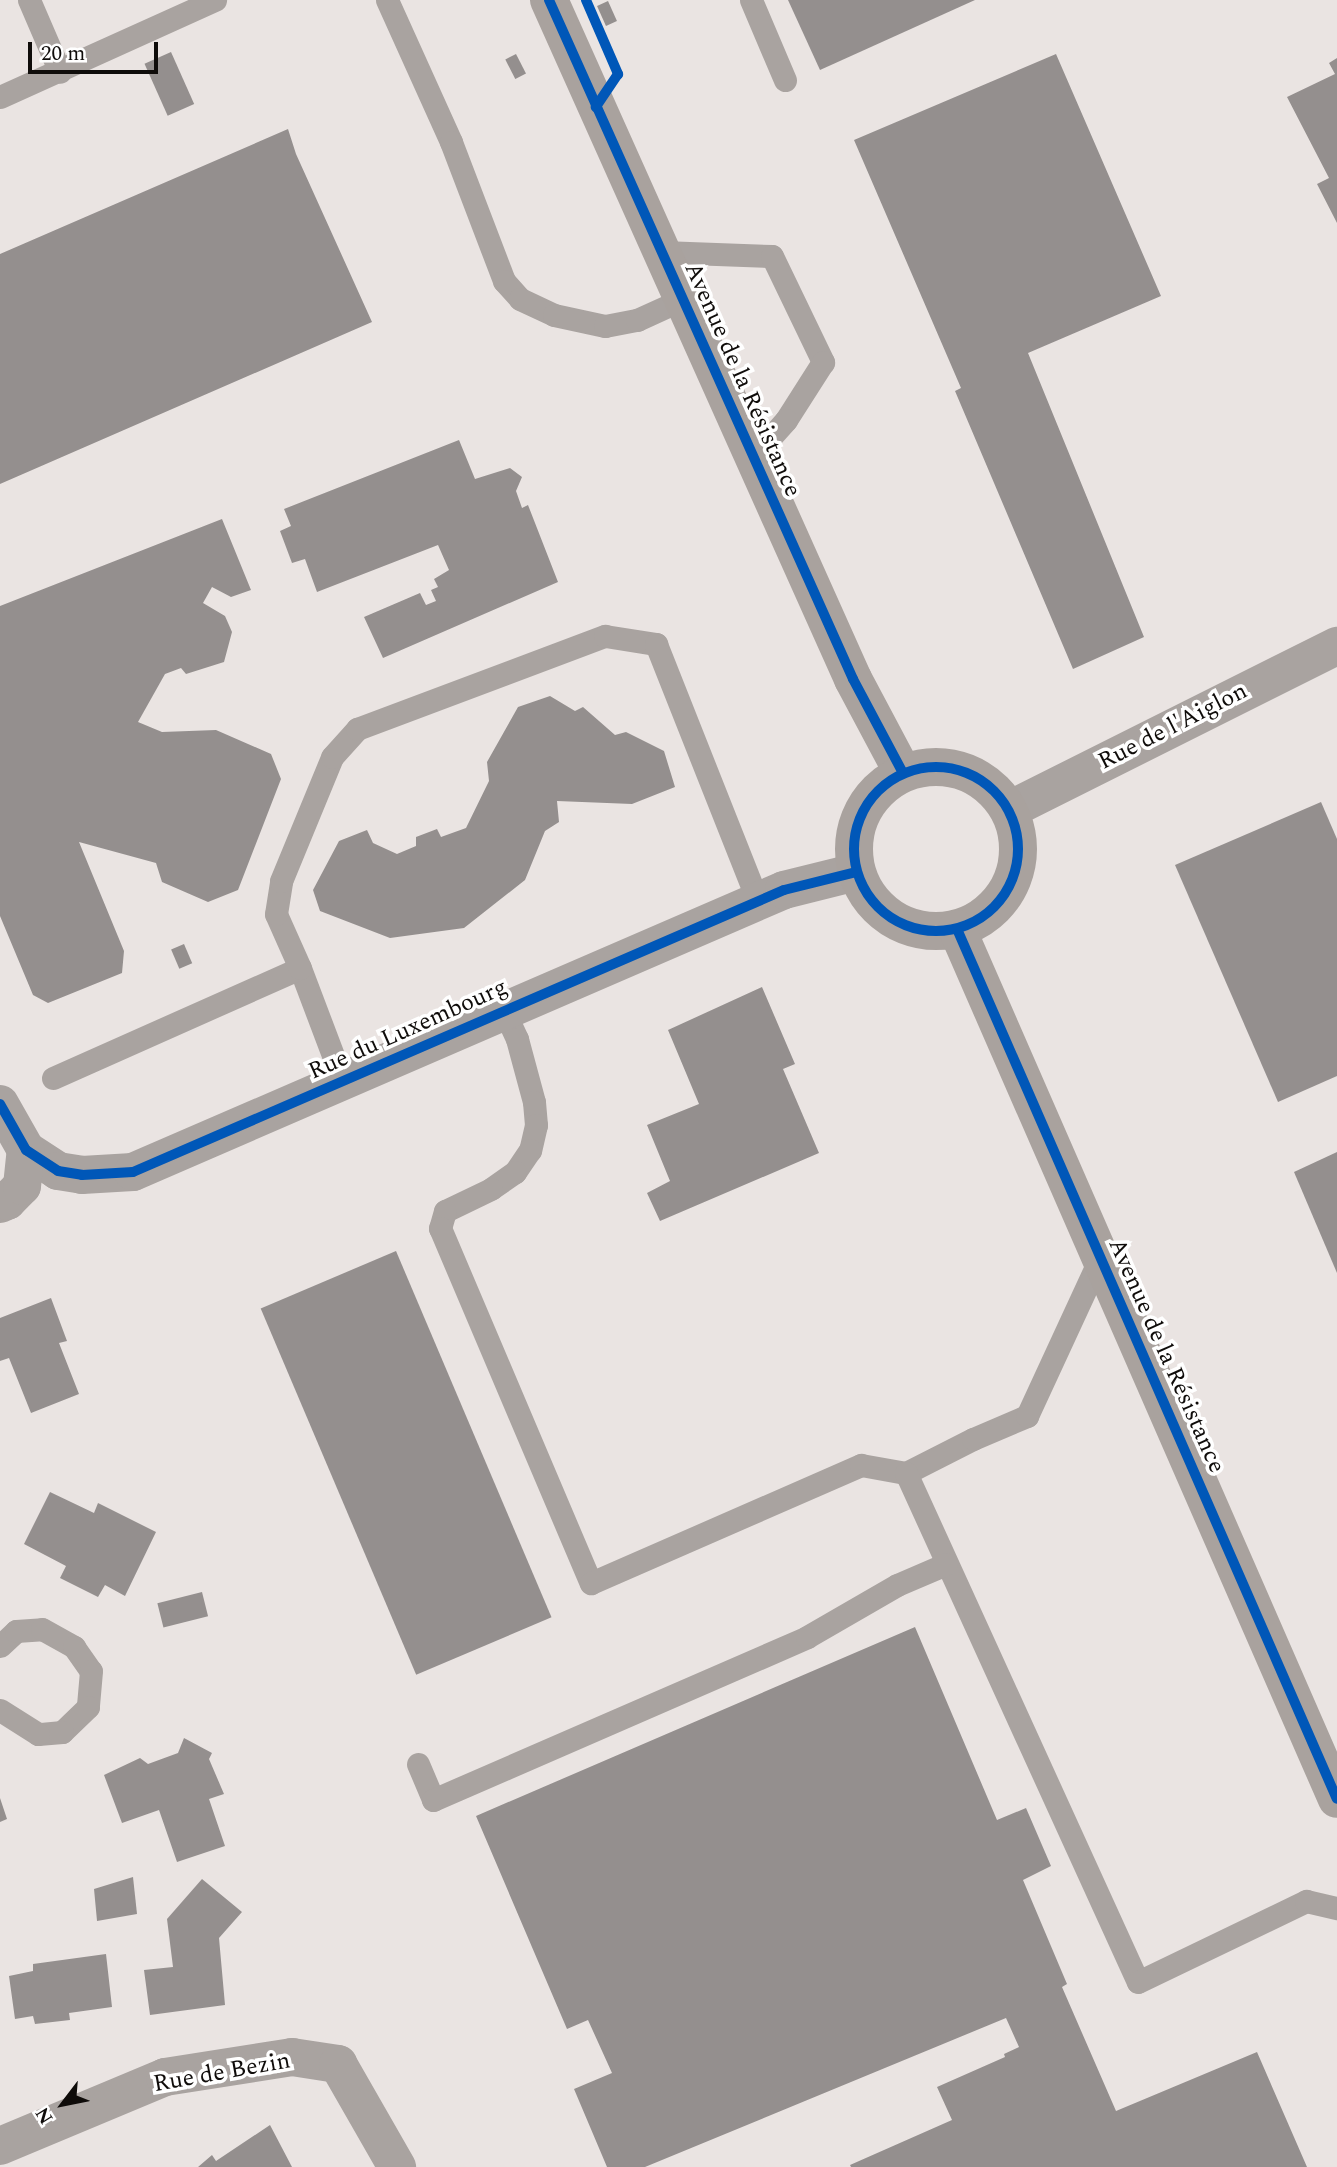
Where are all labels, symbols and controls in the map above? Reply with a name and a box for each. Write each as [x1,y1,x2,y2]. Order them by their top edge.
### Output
scale bar [32,28,161,72]
text: 20 m [41,38,85,70]
street label: Avenue de la Résistance [677,258,807,502]
street label: Rue de l'Aiglon [1094,677,1252,777]
street label: Rue du Luxembourg [304,973,512,1087]
street label: Avenue de la Résistance [1101,1234,1231,1478]
street label: Rue de Bezin [151,2047,293,2099]
north arrow [28,2069,98,2139]
text: N [28,2101,61,2130]

